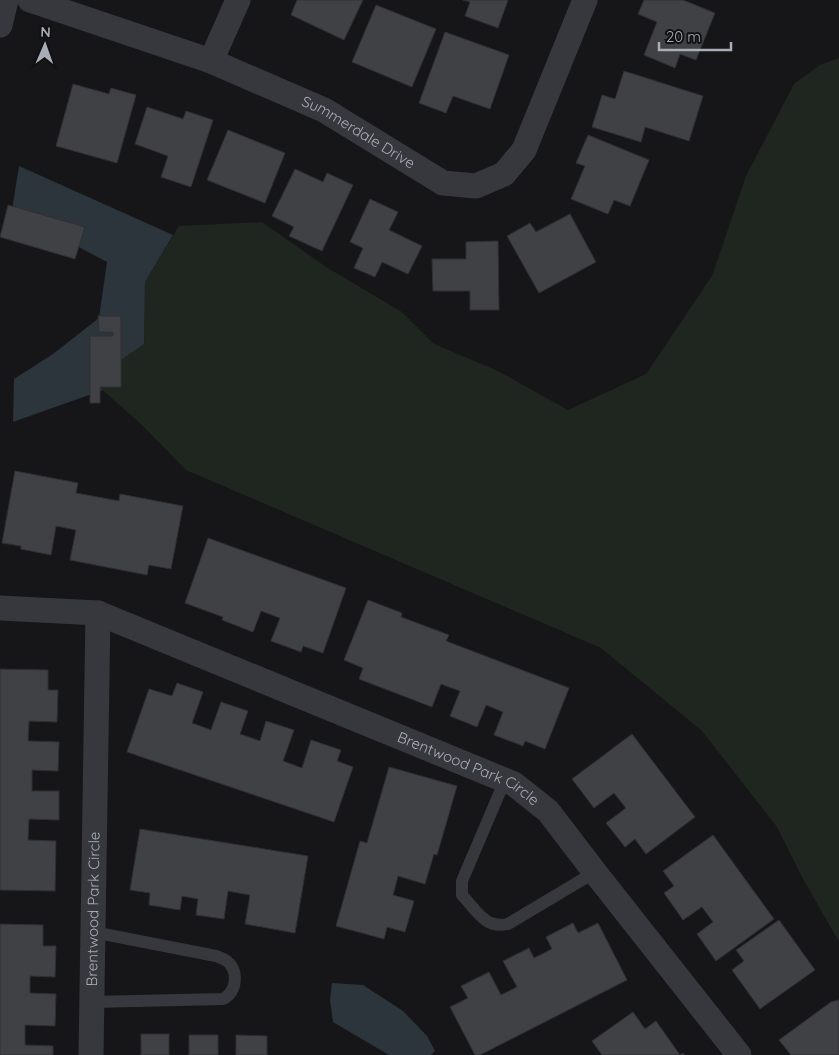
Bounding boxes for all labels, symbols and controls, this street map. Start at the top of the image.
north arrow [20,20,70,70]
scale bar [659,20,732,52]
text: N [40,23,51,41]
text: 20 m [666,27,701,46]
street label: Summerdale Drive [299,91,419,173]
street label: Brentwood Park Circle [395,727,543,809]
street label: Brentwood Park Circle [82,832,104,986]

